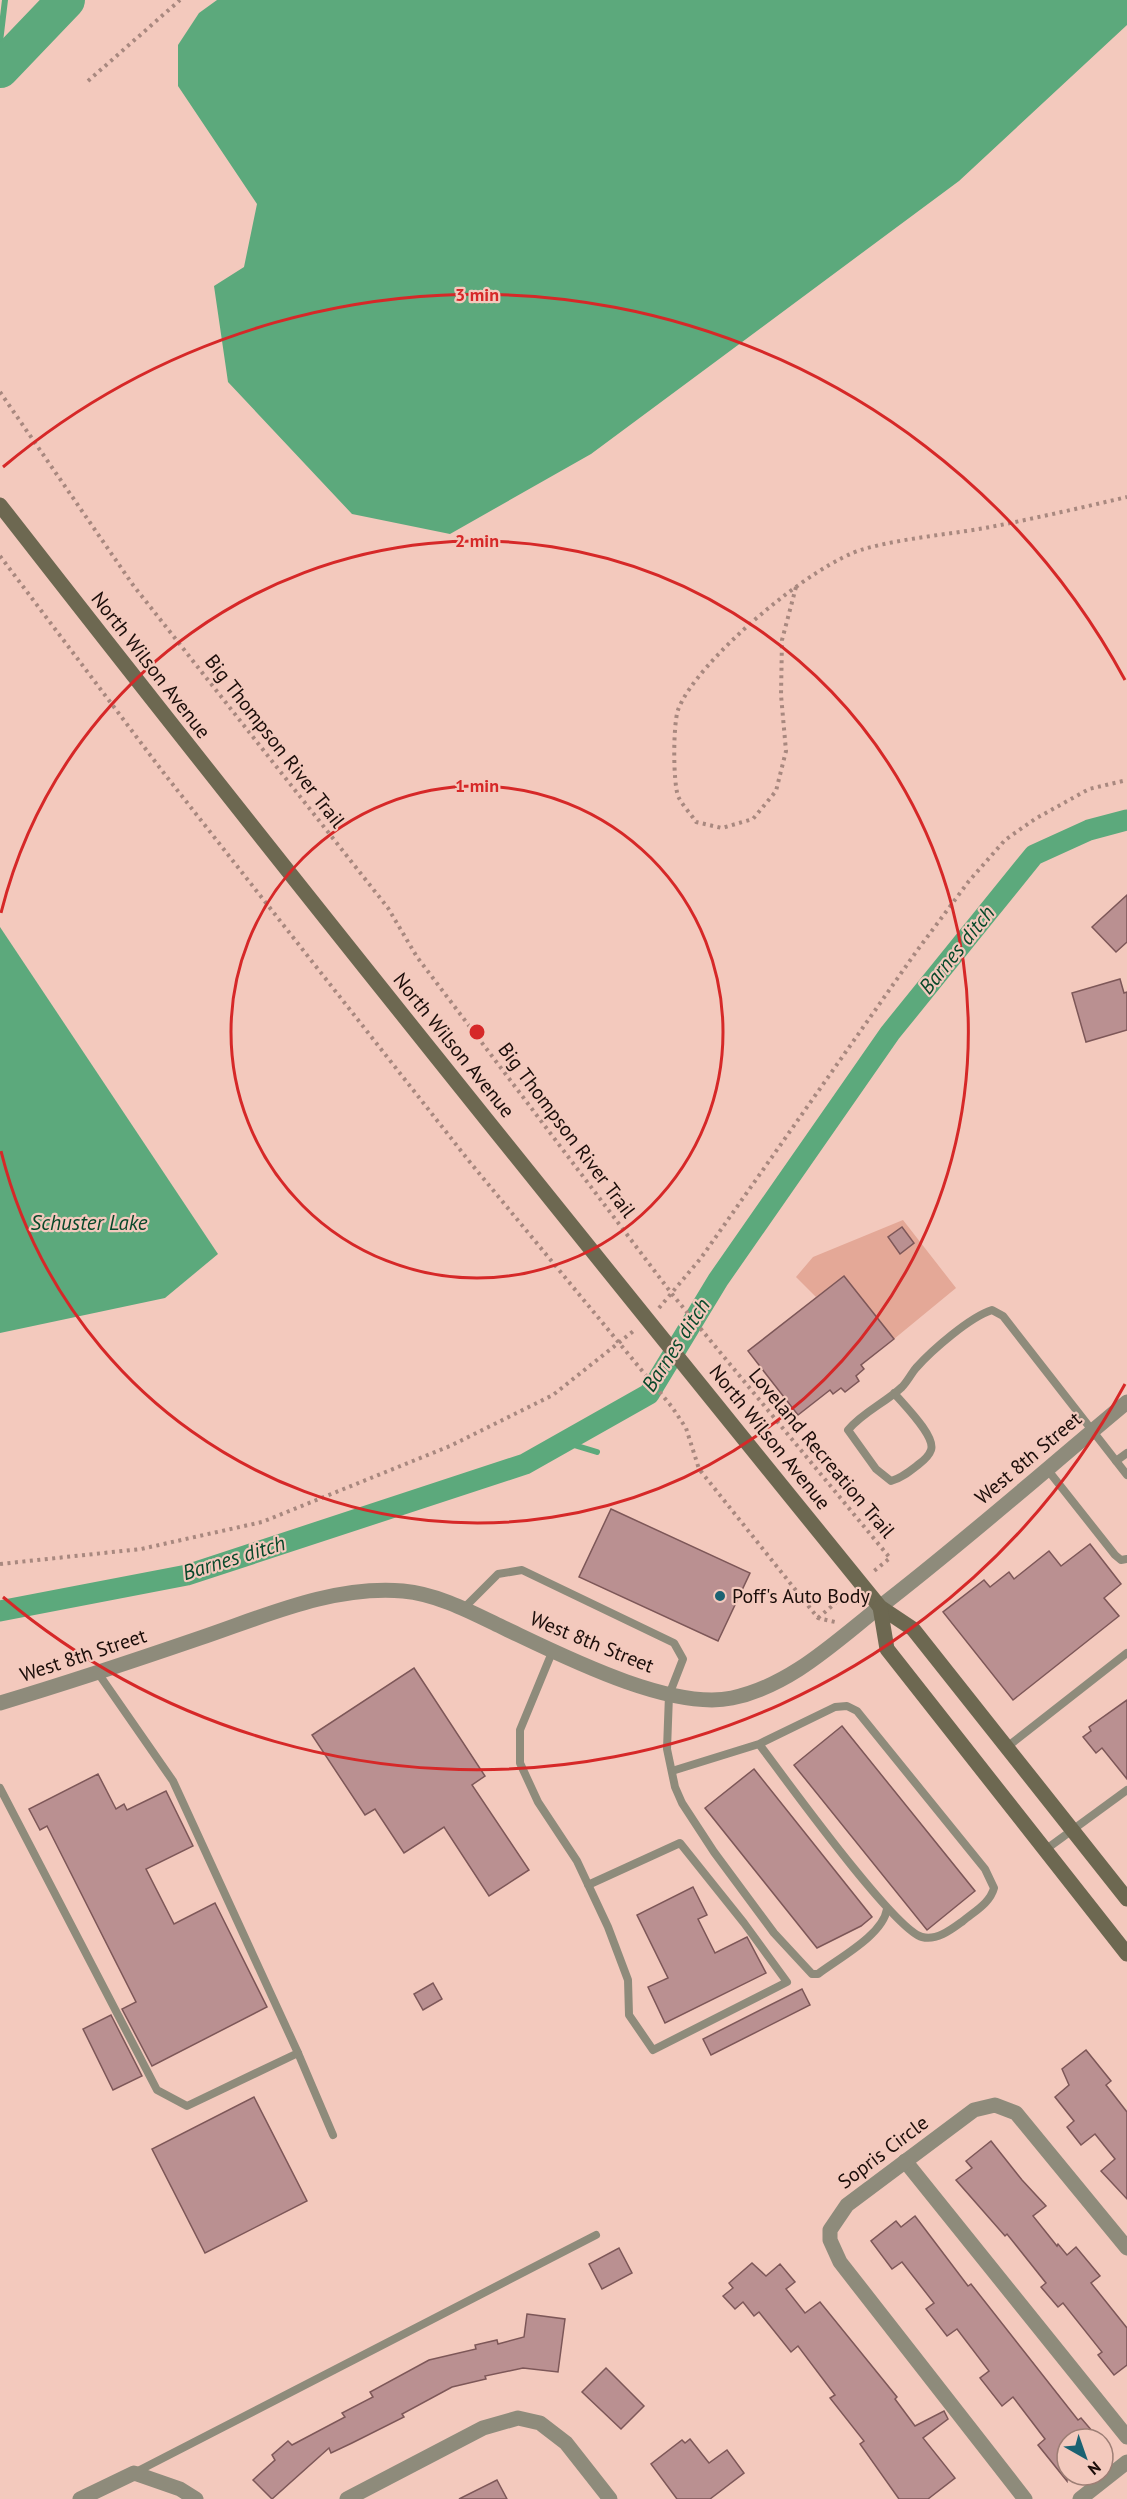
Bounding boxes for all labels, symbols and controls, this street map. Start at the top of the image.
text: 3 min [455,283,499,306]
text: 2 min [455,529,499,552]
street label: North Wilson Avenue [86,586,216,744]
street label: Big Thompson River Trail [199,649,351,833]
text: 1 min [455,774,499,797]
water label: Barnes ditch [913,900,1000,999]
street label: North Wilson Avenue [387,967,521,1123]
centre of rings [467,1022,487,1042]
street label: Big Thompson River Trail [493,1037,642,1223]
water label: Schuster Lake [31,1209,148,1236]
water label: Barnes ditch [635,1293,716,1397]
street label: North Wilson Avenue [703,1359,837,1515]
street label: Loveland Recreation Trail [743,1363,901,1544]
street label: West 8th Street [969,1406,1087,1510]
water label: Barnes ditch [179,1529,289,1586]
place label: Poff's Auto Body [732,1583,871,1609]
marker: Poff's Auto Body [713,1589,727,1603]
street label: West 8th Street [526,1605,658,1679]
street label: West 8th Street [16,1622,150,1688]
street label: Sopris Circle [833,2110,933,2194]
north arrow [1055,2427,1115,2487]
text: N [1084,2457,1105,2480]

